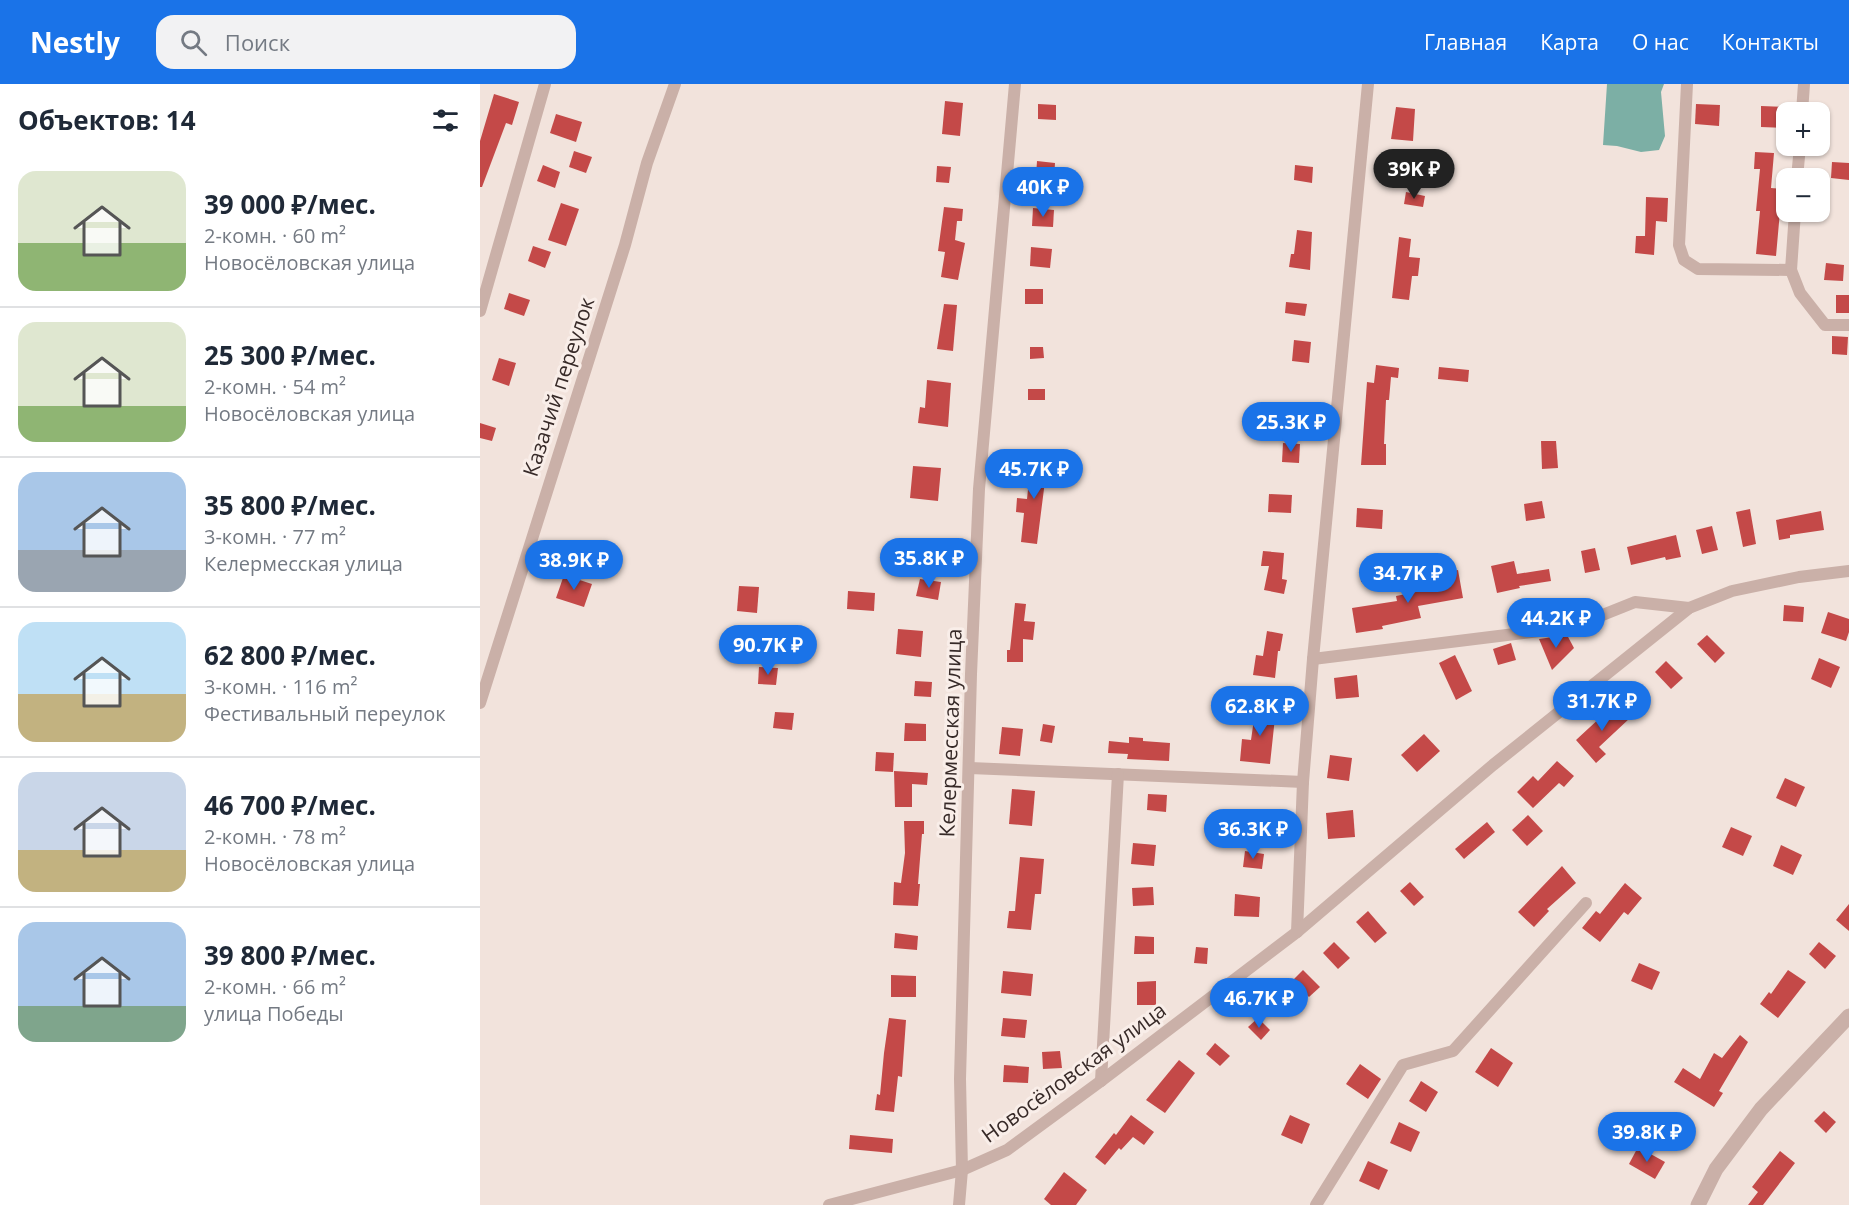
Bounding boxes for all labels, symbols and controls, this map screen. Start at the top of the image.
search box [156,15,576,69]
text: Nestly [30,23,120,61]
icon: search [177,26,210,59]
text: Поиск [225,27,290,57]
text: Главная [1424,28,1507,56]
text: Карта [1540,28,1599,56]
text: О нас [1632,28,1689,56]
text: Контакты [1722,28,1819,56]
text: Объектов: 14 [18,102,196,138]
map controls [1776,102,1830,222]
button: + [1776,102,1830,156]
icon: filters [429,104,462,137]
pin: 39K ₽ [1372,149,1456,200]
text: 39K ₽ [1388,155,1441,182]
pin: 40K ₽ [1001,167,1085,218]
button: − [1776,168,1830,222]
text: 40K ₽ [1017,173,1070,200]
text: 39 000 ₽/мес. [204,186,376,222]
icon: home [66,195,138,267]
text: 2-комн. · 60 m² [204,222,346,249]
text: Новосёловская улица [204,249,415,276]
street label: Казачий переулок [516,293,600,480]
text: 25 300 ₽/мес. [204,337,376,373]
icon: home [66,346,138,418]
text: 2-комн. · 54 m² [204,373,346,400]
text: Новосёловская улица [204,400,415,427]
pin: 25.3K ₽ [1236,402,1346,453]
text: 25.3K ₽ [1256,408,1326,435]
pin: 45.7K ₽ [979,449,1089,500]
text: 45.7K ₽ [999,455,1069,482]
text: 35 800 ₽/мес. [204,487,376,523]
icon: home [66,496,138,568]
text: 3-комн. · 77 m² [204,523,346,550]
pin: 35.8K ₽ [874,538,984,589]
pin: 38.9K ₽ [519,540,629,591]
text: 35.8K ₽ [894,544,964,571]
text: 38.9K ₽ [539,546,609,573]
text: Келермесская улица [204,550,403,577]
pin: 34.7K ₽ [1353,553,1463,604]
text: 34.7K ₽ [1373,559,1443,586]
pin: 44.2K ₽ [1501,598,1611,649]
text: 44.2K ₽ [1521,604,1591,631]
pin: 90.7K ₽ [713,625,823,676]
street label: Келермесская улица [932,628,968,838]
text: 90.7K ₽ [733,631,803,658]
text: 62 800 ₽/мес. [204,637,376,673]
icon: home [66,646,138,718]
text: 3-комн. · 116 m² [204,673,357,700]
pin: 31.7K ₽ [1547,681,1657,732]
pin: 62.8K ₽ [1205,686,1315,737]
text: 31.7K ₽ [1567,687,1637,714]
text: 62.8K ₽ [1225,692,1295,719]
text: Фестивальный переулок [204,700,446,727]
text: 46 700 ₽/мес. [204,787,376,823]
icon: home [66,796,138,868]
pin: 36.3K ₽ [1198,809,1308,860]
text: 36.3K ₽ [1218,815,1288,842]
text: 2-комн. · 78 m² [204,823,346,850]
text: Новосёловская улица [204,850,415,877]
text: 39 800 ₽/мес. [204,937,376,973]
icon: home [66,946,138,1018]
text: 2-комн. · 66 m² [204,973,346,1000]
pin: 46.7K ₽ [1204,978,1314,1029]
text: 46.7K ₽ [1224,984,1294,1011]
street label: Новосёловская улица [975,996,1171,1149]
text: улица Победы [204,1000,344,1027]
pin: 39.8K ₽ [1592,1112,1702,1163]
text: 39.8K ₽ [1612,1118,1682,1145]

